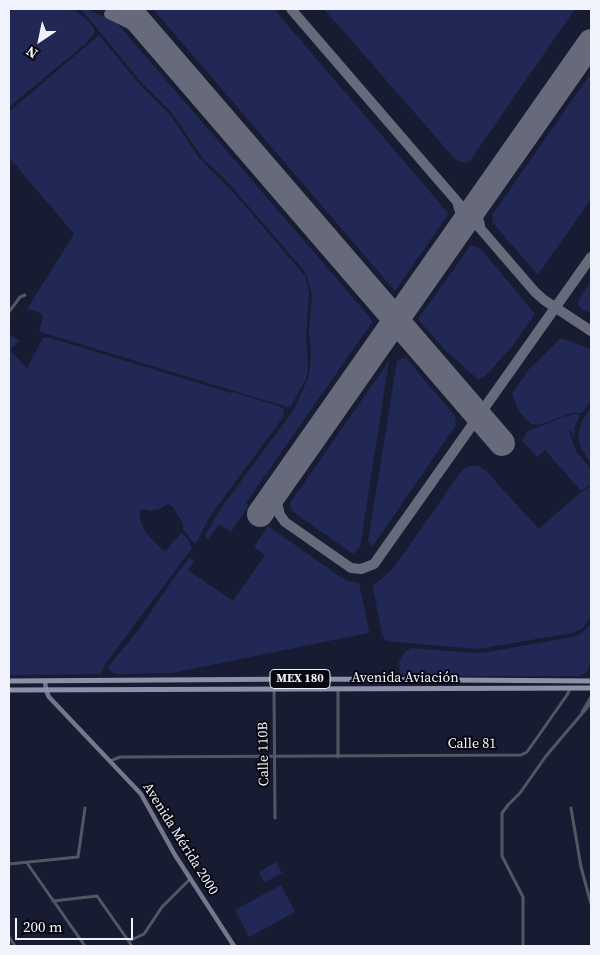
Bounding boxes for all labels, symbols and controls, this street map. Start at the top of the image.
north arrow [15,15,65,65]
text: N [22,41,41,64]
road number: MEX 180 [270,670,330,689]
street label: Avenida Aviación [351,670,459,686]
street label: Calle 110B [255,722,273,786]
street label: Calle 81 [448,736,496,752]
street label: Avenida Mérida 2000 [139,780,221,898]
scale bar [18,908,135,940]
text: 200 m [23,916,63,937]

